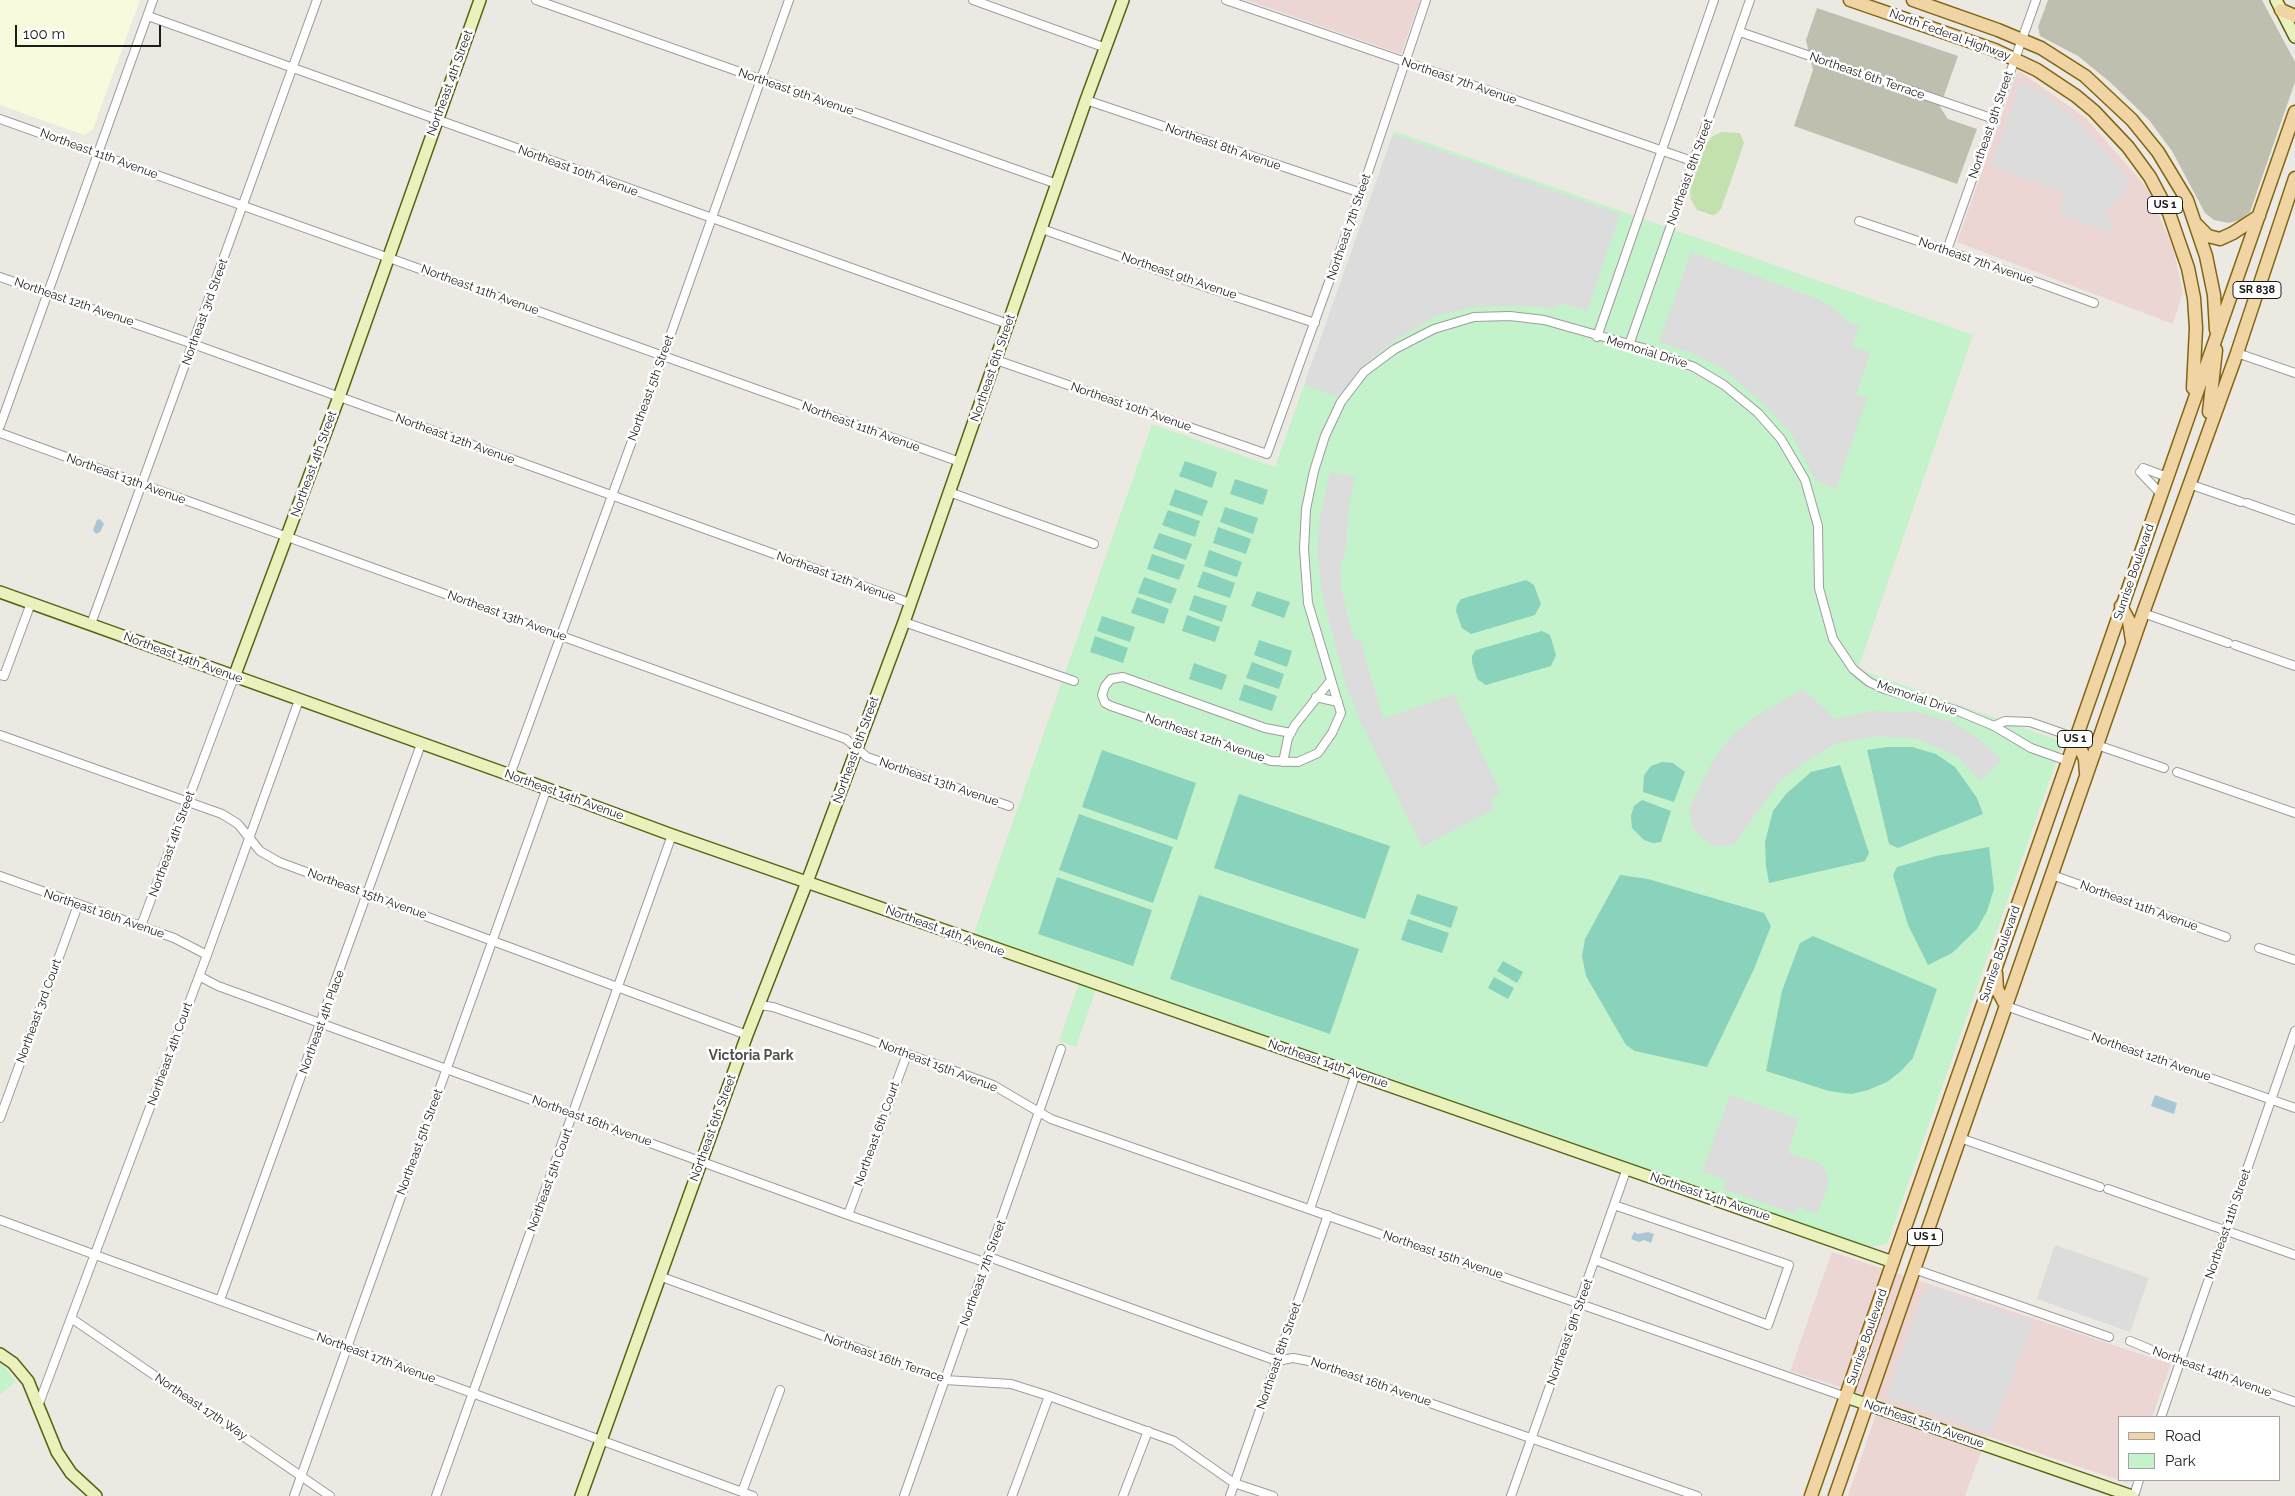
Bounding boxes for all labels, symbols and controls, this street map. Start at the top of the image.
street label: North Federal Highway [1887,6,2013,64]
scale bar [18,15,164,47]
text: 100 m [23,25,65,43]
street label: Northeast 4th Street [424,28,476,138]
street label: Northeast 6th Terrace [1808,50,1926,102]
street label: Northeast 7th Avenue [1400,55,1518,107]
street label: Northeast 9th Avenue [736,65,856,119]
street label: Northeast 9th Street [1966,70,2016,180]
street label: Northeast 8th Street [1664,117,1716,227]
street label: Northeast 8th Avenue [1163,120,1283,174]
street label: Northeast 11th Avenue [38,126,160,182]
street label: Northeast 10th Avenue [516,143,640,199]
street label: Northeast 7th Street [1324,172,1374,282]
road number: US 1 [2148,196,2182,214]
street label: Northeast 7th Avenue [1917,235,2035,287]
street label: Northeast 9th Avenue [1119,249,1239,303]
street label: Northeast 3rd Street [179,257,231,367]
street label: Northeast 11th Avenue [419,262,541,318]
street label: Northeast 12th Avenue [12,275,136,329]
road number: SR 838 [2233,282,2281,298]
street label: Northeast 6th Street [968,312,1018,424]
street label: Northeast 5th Street [625,333,677,443]
street label: Memorial Drive [1605,333,1689,371]
street label: Northeast 10th Avenue [1069,380,1193,434]
street label: Northeast 11th Avenue [800,399,922,455]
street label: Northeast 4th Street [288,409,340,519]
street label: Northeast 12th Avenue [394,411,516,467]
street label: Northeast 13th Avenue [64,451,188,507]
street label: Sunrise Boulevard [2111,522,2157,622]
street label: Northeast 12th Avenue [775,549,897,605]
street label: Northeast 13th Avenue [445,588,569,644]
street label: Northeast 14th Avenue [121,630,245,686]
street label: Memorial Drive [1875,678,1959,718]
street label: Northeast 6th Street [830,695,882,805]
street label: Northeast 12th Avenue [1143,711,1267,765]
road number: US 1 [2058,731,2092,748]
street label: Northeast 13th Avenue [877,755,1001,809]
street label: Northeast 14th Avenue [502,767,626,823]
street label: Northeast 4th Street [146,789,198,899]
street label: Northeast 15th Avenue [305,866,429,922]
street label: Northeast 11th Avenue [2078,878,2200,934]
street label: Northeast 16th Avenue [42,887,166,941]
street label: Northeast 14th Avenue [883,903,1007,959]
street label: Sunrise Boulevard [1977,904,2023,1004]
street label: Northeast 3rd Court [13,957,65,1065]
street label: Northeast 4th Place [297,968,347,1076]
street label: Northeast 4th Court [145,1000,195,1108]
street label: Northeast 12th Avenue [2089,1030,2213,1084]
street label: Northeast 15th Avenue [877,1037,999,1095]
street label: Northeast 14th Avenue [1266,1037,1390,1091]
district label: Victoria Park [709,1048,793,1064]
street label: Northeast 6th Street [687,1073,739,1183]
street label: Northeast 6th Court [851,1080,903,1188]
street label: Northeast 5th Street [394,1087,446,1197]
street label: Northeast 16th Avenue [530,1093,654,1149]
street label: Northeast 5th Court [525,1126,575,1234]
street label: Northeast 11th Street [2202,1167,2254,1281]
street label: Northeast 14th Avenue [1648,1170,1772,1224]
street label: Northeast 7th Street [957,1218,1009,1328]
street label: Northeast 15th Avenue [1381,1228,1505,1282]
road number: US 1 [1908,1228,1942,1246]
street label: Northeast 9th Street [1544,1277,1596,1387]
street label: Sunrise Boulevard [1844,1287,1890,1387]
street label: Northeast 8th Street [1254,1300,1304,1412]
street label: Northeast 17th Avenue [314,1330,438,1386]
street label: Northeast 16th Terrace [822,1331,946,1385]
street label: Northeast 14th Avenue [2150,1344,2274,1400]
street label: Northeast 16th Avenue [1309,1355,1433,1409]
street label: Northeast 17th Way [152,1371,250,1443]
street label: Northeast 15th Avenue [1862,1397,1986,1451]
legend [2118,1416,2280,1481]
text: Road [2165,1427,2201,1445]
text: Park [2165,1452,2196,1470]

